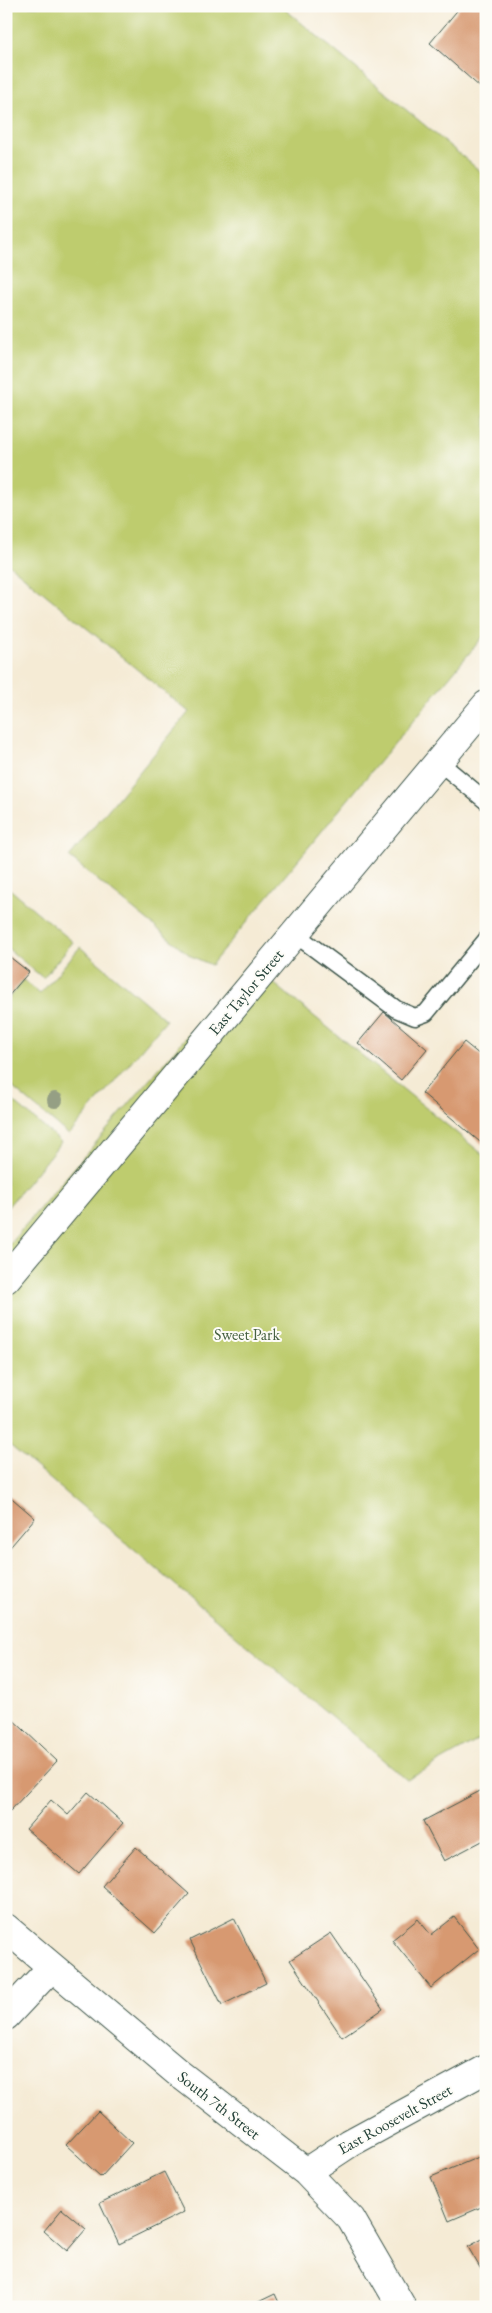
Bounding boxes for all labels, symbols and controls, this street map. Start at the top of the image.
street label: East Taylor Street [204,945,288,1039]
park label: Sweet Park [214,1324,280,1345]
street label: South 7th Street [173,2066,265,2144]
street label: East Roosevelt Street [334,2079,456,2159]

